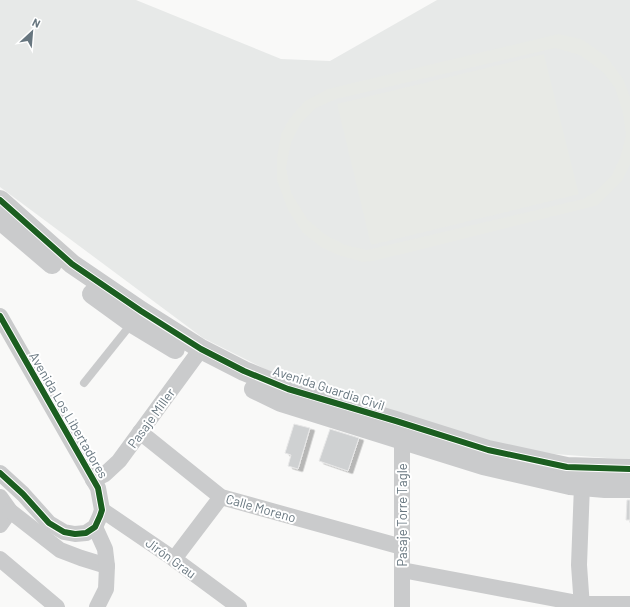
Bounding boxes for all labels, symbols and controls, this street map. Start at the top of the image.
north arrow [12,12,52,52]
text: N [30,15,43,30]
street label: Avenida Los Libertadores [26,349,112,481]
street label: Avenida Guardia Civil [271,362,387,414]
street label: Pasaje Miller [124,385,178,451]
street label: Pasaje Torre Tagle [394,463,410,567]
street label: Calle Moreno [224,490,298,526]
street label: Jirón Grau [143,534,199,582]

